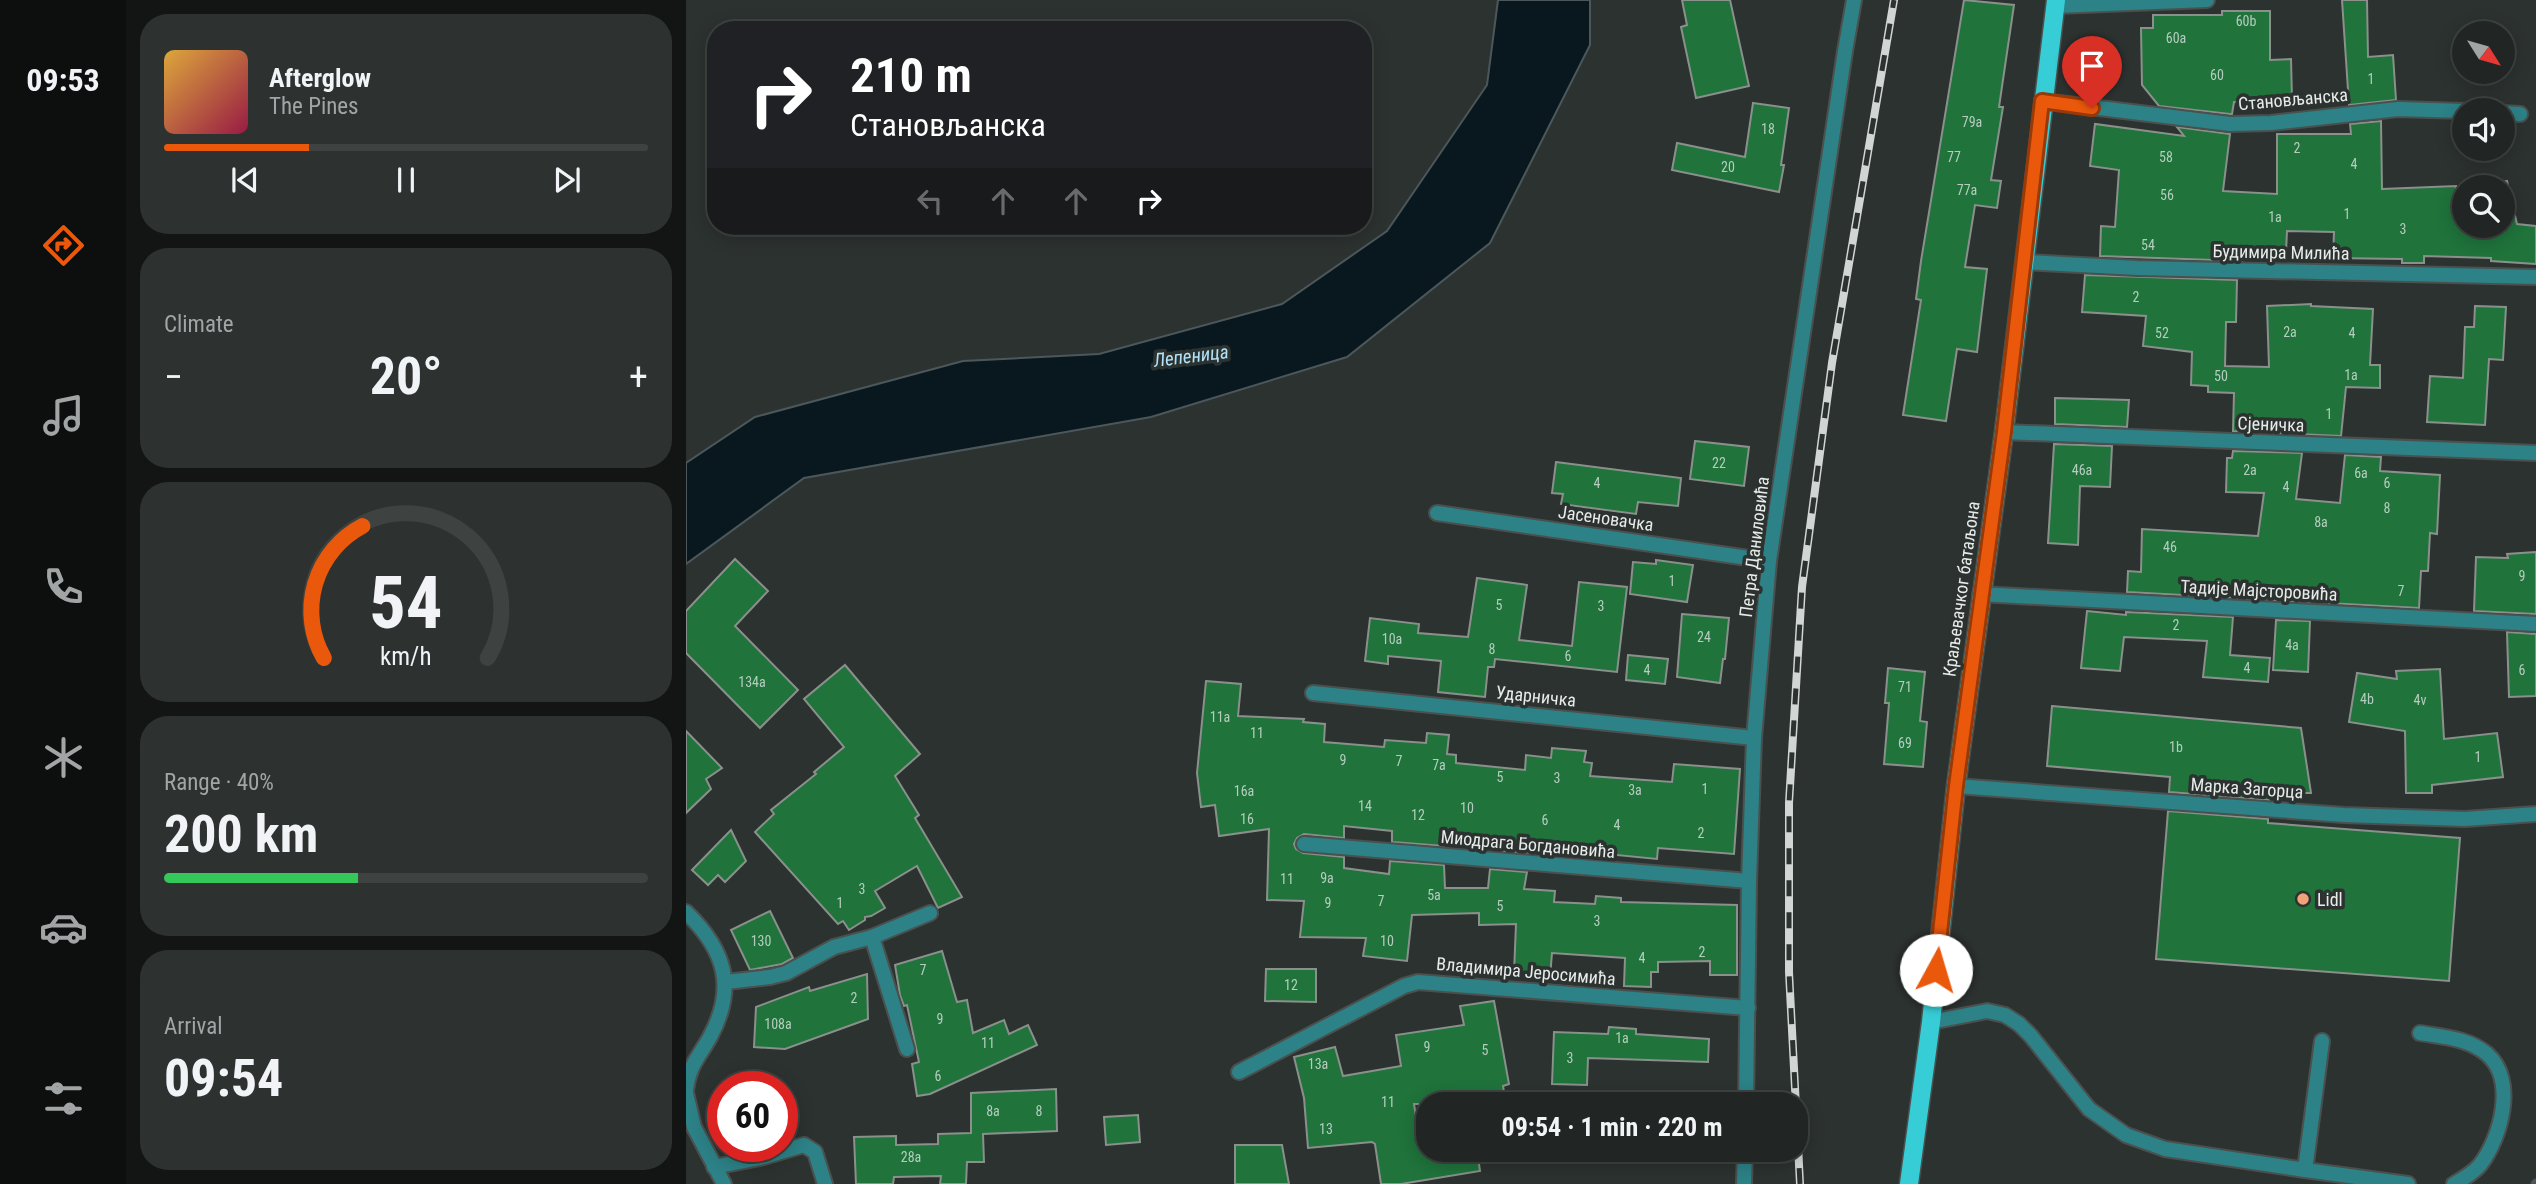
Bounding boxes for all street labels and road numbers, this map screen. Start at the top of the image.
street label: Становљанска [2237,84,2349,114]
street label: Будимира Милића [2212,240,2350,264]
street label: Сјеничка [2237,412,2305,436]
street label: Петра Даниловића [1735,475,1773,619]
street label: Краљевачког батаљона [1938,500,1984,678]
street label: Јасеновачка [1557,501,1655,535]
street label: Тадије Мајсторовића [2180,575,2338,605]
street label: Ударничка [1495,681,1577,711]
street label: Марка Загорца [2190,774,2304,802]
street label: Миодрага Богдановића [1440,826,1616,862]
street label: Владимира Јеросимића [1436,953,1616,989]

